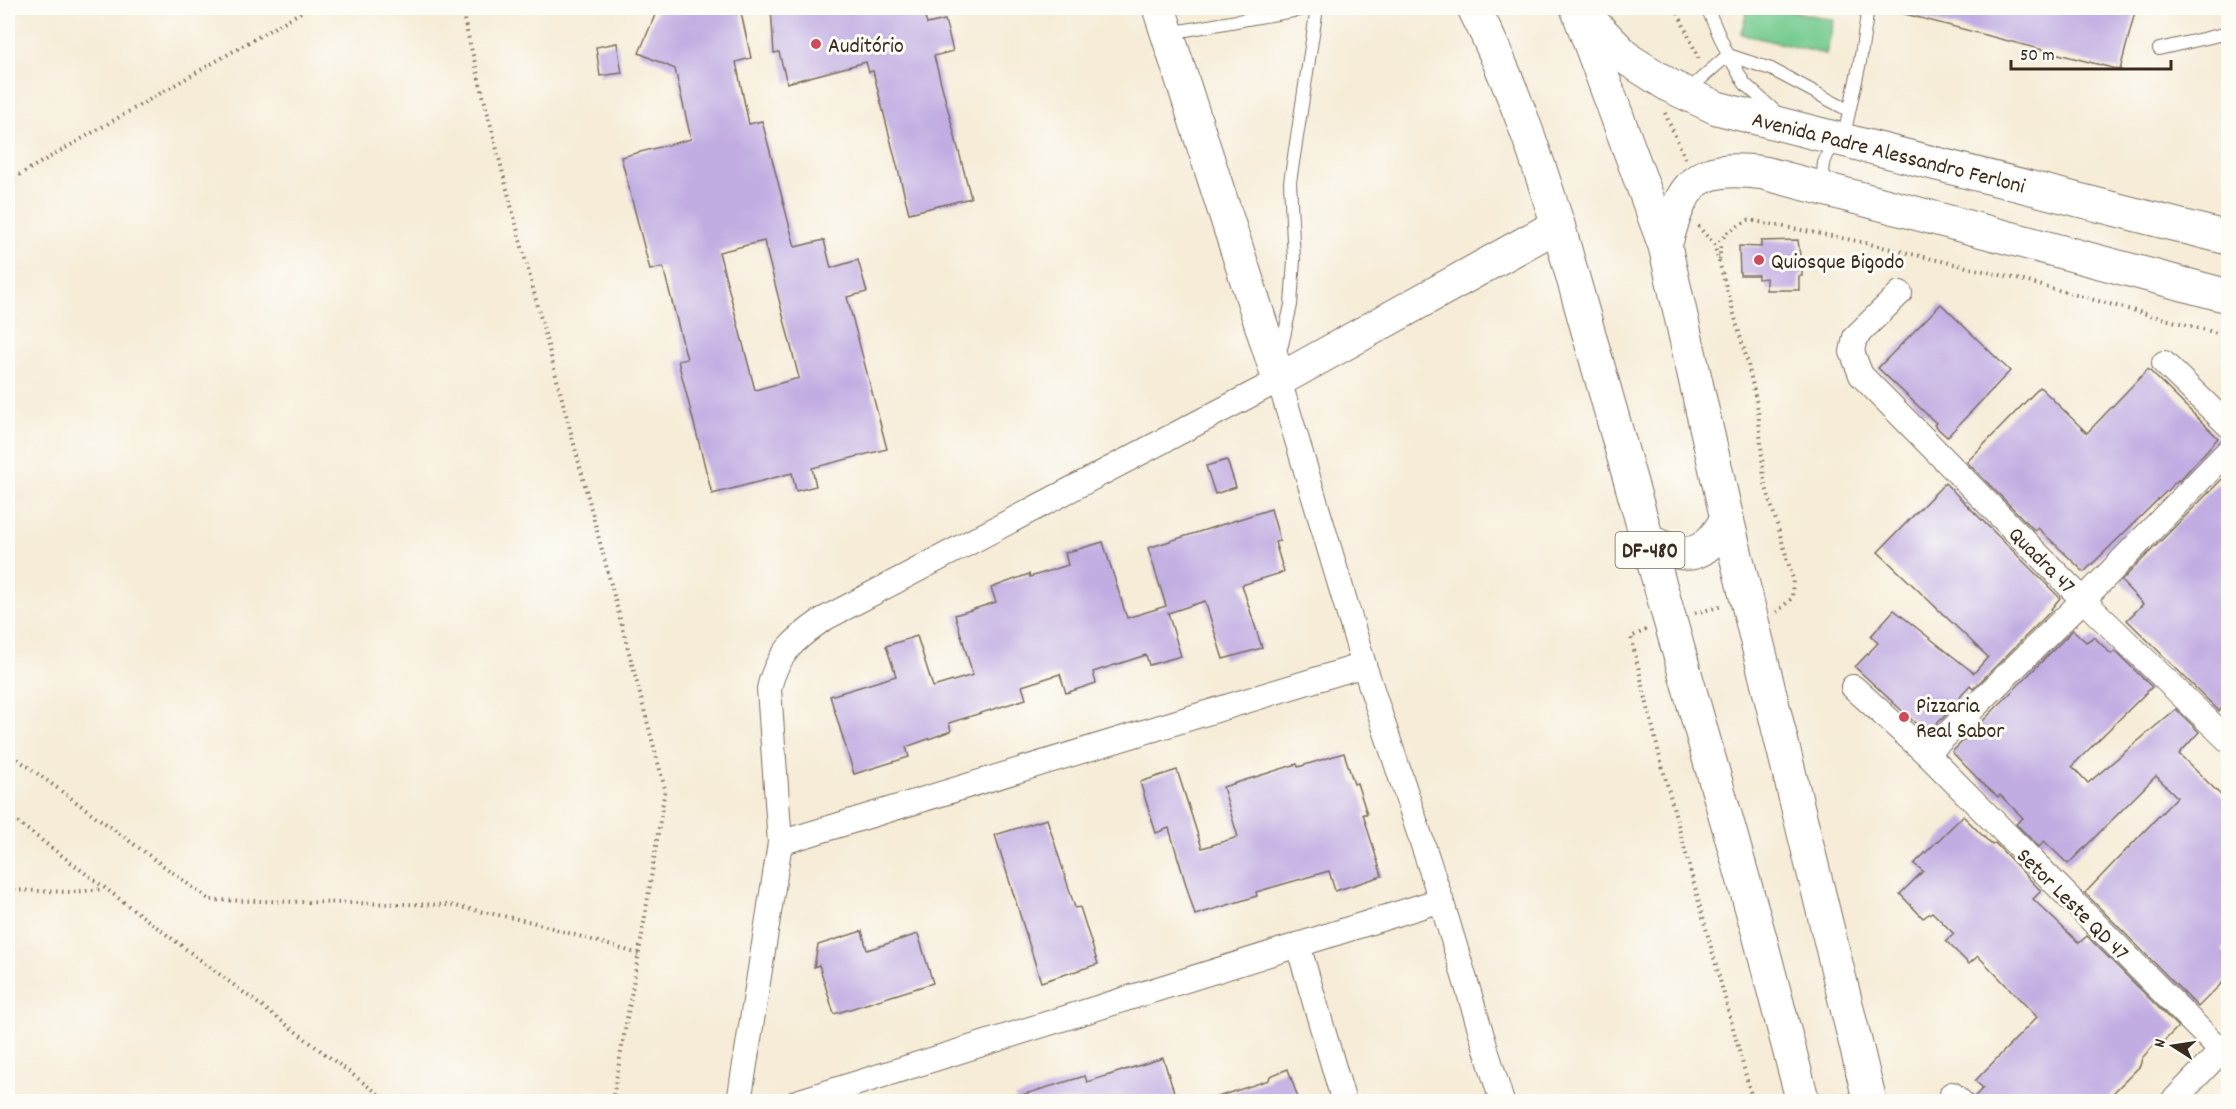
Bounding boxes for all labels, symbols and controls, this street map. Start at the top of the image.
place label: Auditório [828,32,904,63]
scale bar [2011,33,2172,71]
marker: Auditório [809,37,823,51]
text: 50 m [2020,44,2055,69]
street label: Avenida Padre Alessandro Ferloni [1748,105,2028,203]
place label: Quiosque Bigodo [1771,248,1904,279]
marker: Quiosque Bigodo [1752,253,1766,267]
street label: Quadra 47 [2000,521,2081,602]
road number: DF-480 [1616,532,1684,568]
place label: Pizzaria Real Sabor [1916,692,2005,748]
marker: Pizzaria Real Sabor [1897,710,1911,724]
street label: Setor Leste QD 47 [2008,842,2135,969]
north arrow [2143,1016,2203,1076]
text: N [2149,1037,2173,1050]

